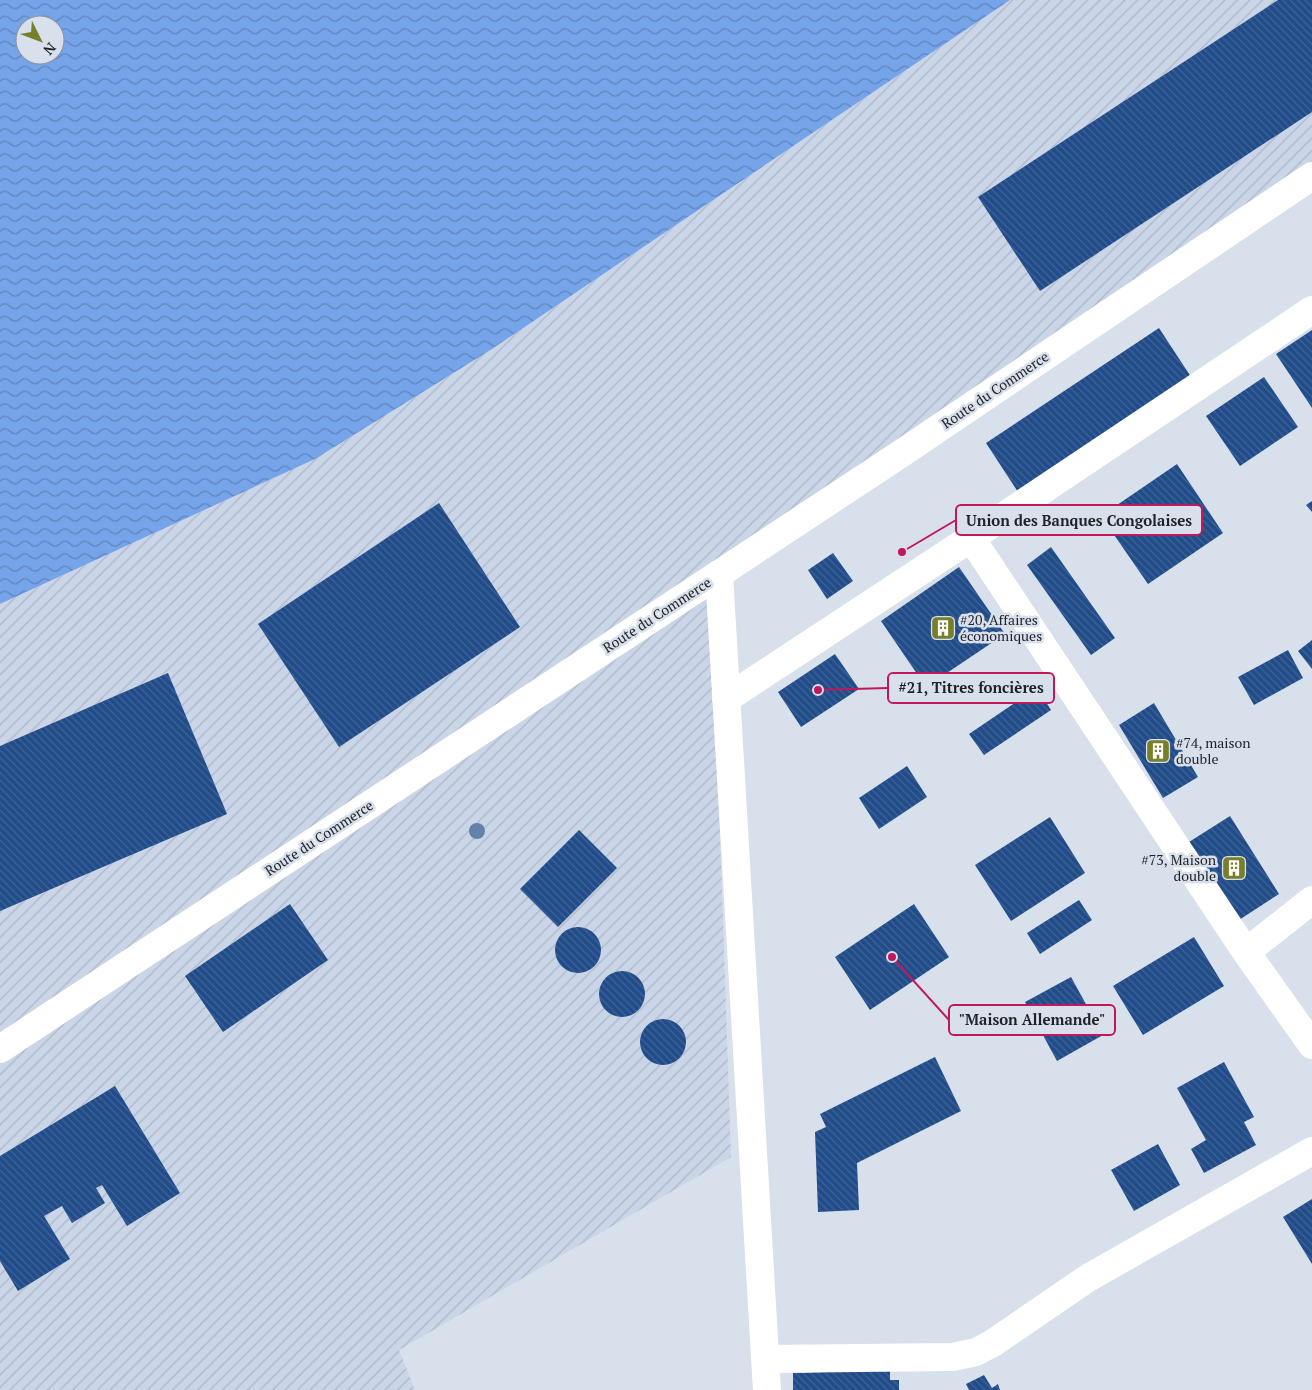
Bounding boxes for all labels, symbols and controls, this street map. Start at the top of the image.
north arrow [15,15,65,65]
text: N [39,39,61,60]
street label: Route du Commerce [937,347,1052,433]
callout: Union des Banques Congolaises [956,505,1202,535]
text: Union des Banques Congolaises [966,510,1192,530]
street label: Route du Commerce [599,572,715,657]
place label: #20, Affaires économiques [960,610,1042,645]
building icon: #20, Affaires économiques [930,615,956,641]
callout: #21, Titres foncières [888,673,1054,703]
text: #21, Titres foncières [898,677,1044,697]
place label: #74, maison double [1176,733,1251,768]
building icon: #74, maison double [1145,738,1171,764]
street label: Route du Commerce [261,795,377,880]
place label: #73, Maison double [1141,850,1217,885]
building icon: #73, Maison double [1221,855,1247,881]
callout: "Maison Allemande" [949,1005,1115,1035]
text: "Maison Allemande" [959,1009,1105,1029]

